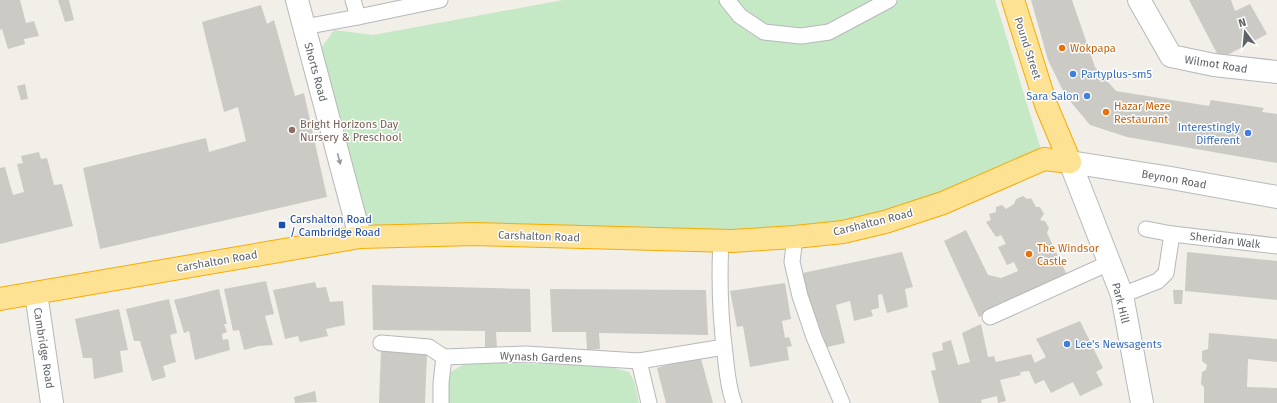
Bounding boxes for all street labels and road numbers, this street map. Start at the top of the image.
street label: Pound Street [1011,15,1044,81]
street label: Shorts Road [301,41,330,103]
street label: Wilmot Road [1184,53,1248,76]
street label: Beynon Road [1140,167,1207,192]
street label: Carshalton Road [832,206,914,239]
street label: Carshalton Road [498,229,580,244]
street label: Sheridan Walk [1189,230,1261,251]
street label: Carshalton Road [176,248,258,275]
street label: Park Hill [1109,281,1132,325]
street label: Cambridge Road [31,307,56,389]
street label: Wynash Gardens [500,350,582,365]

